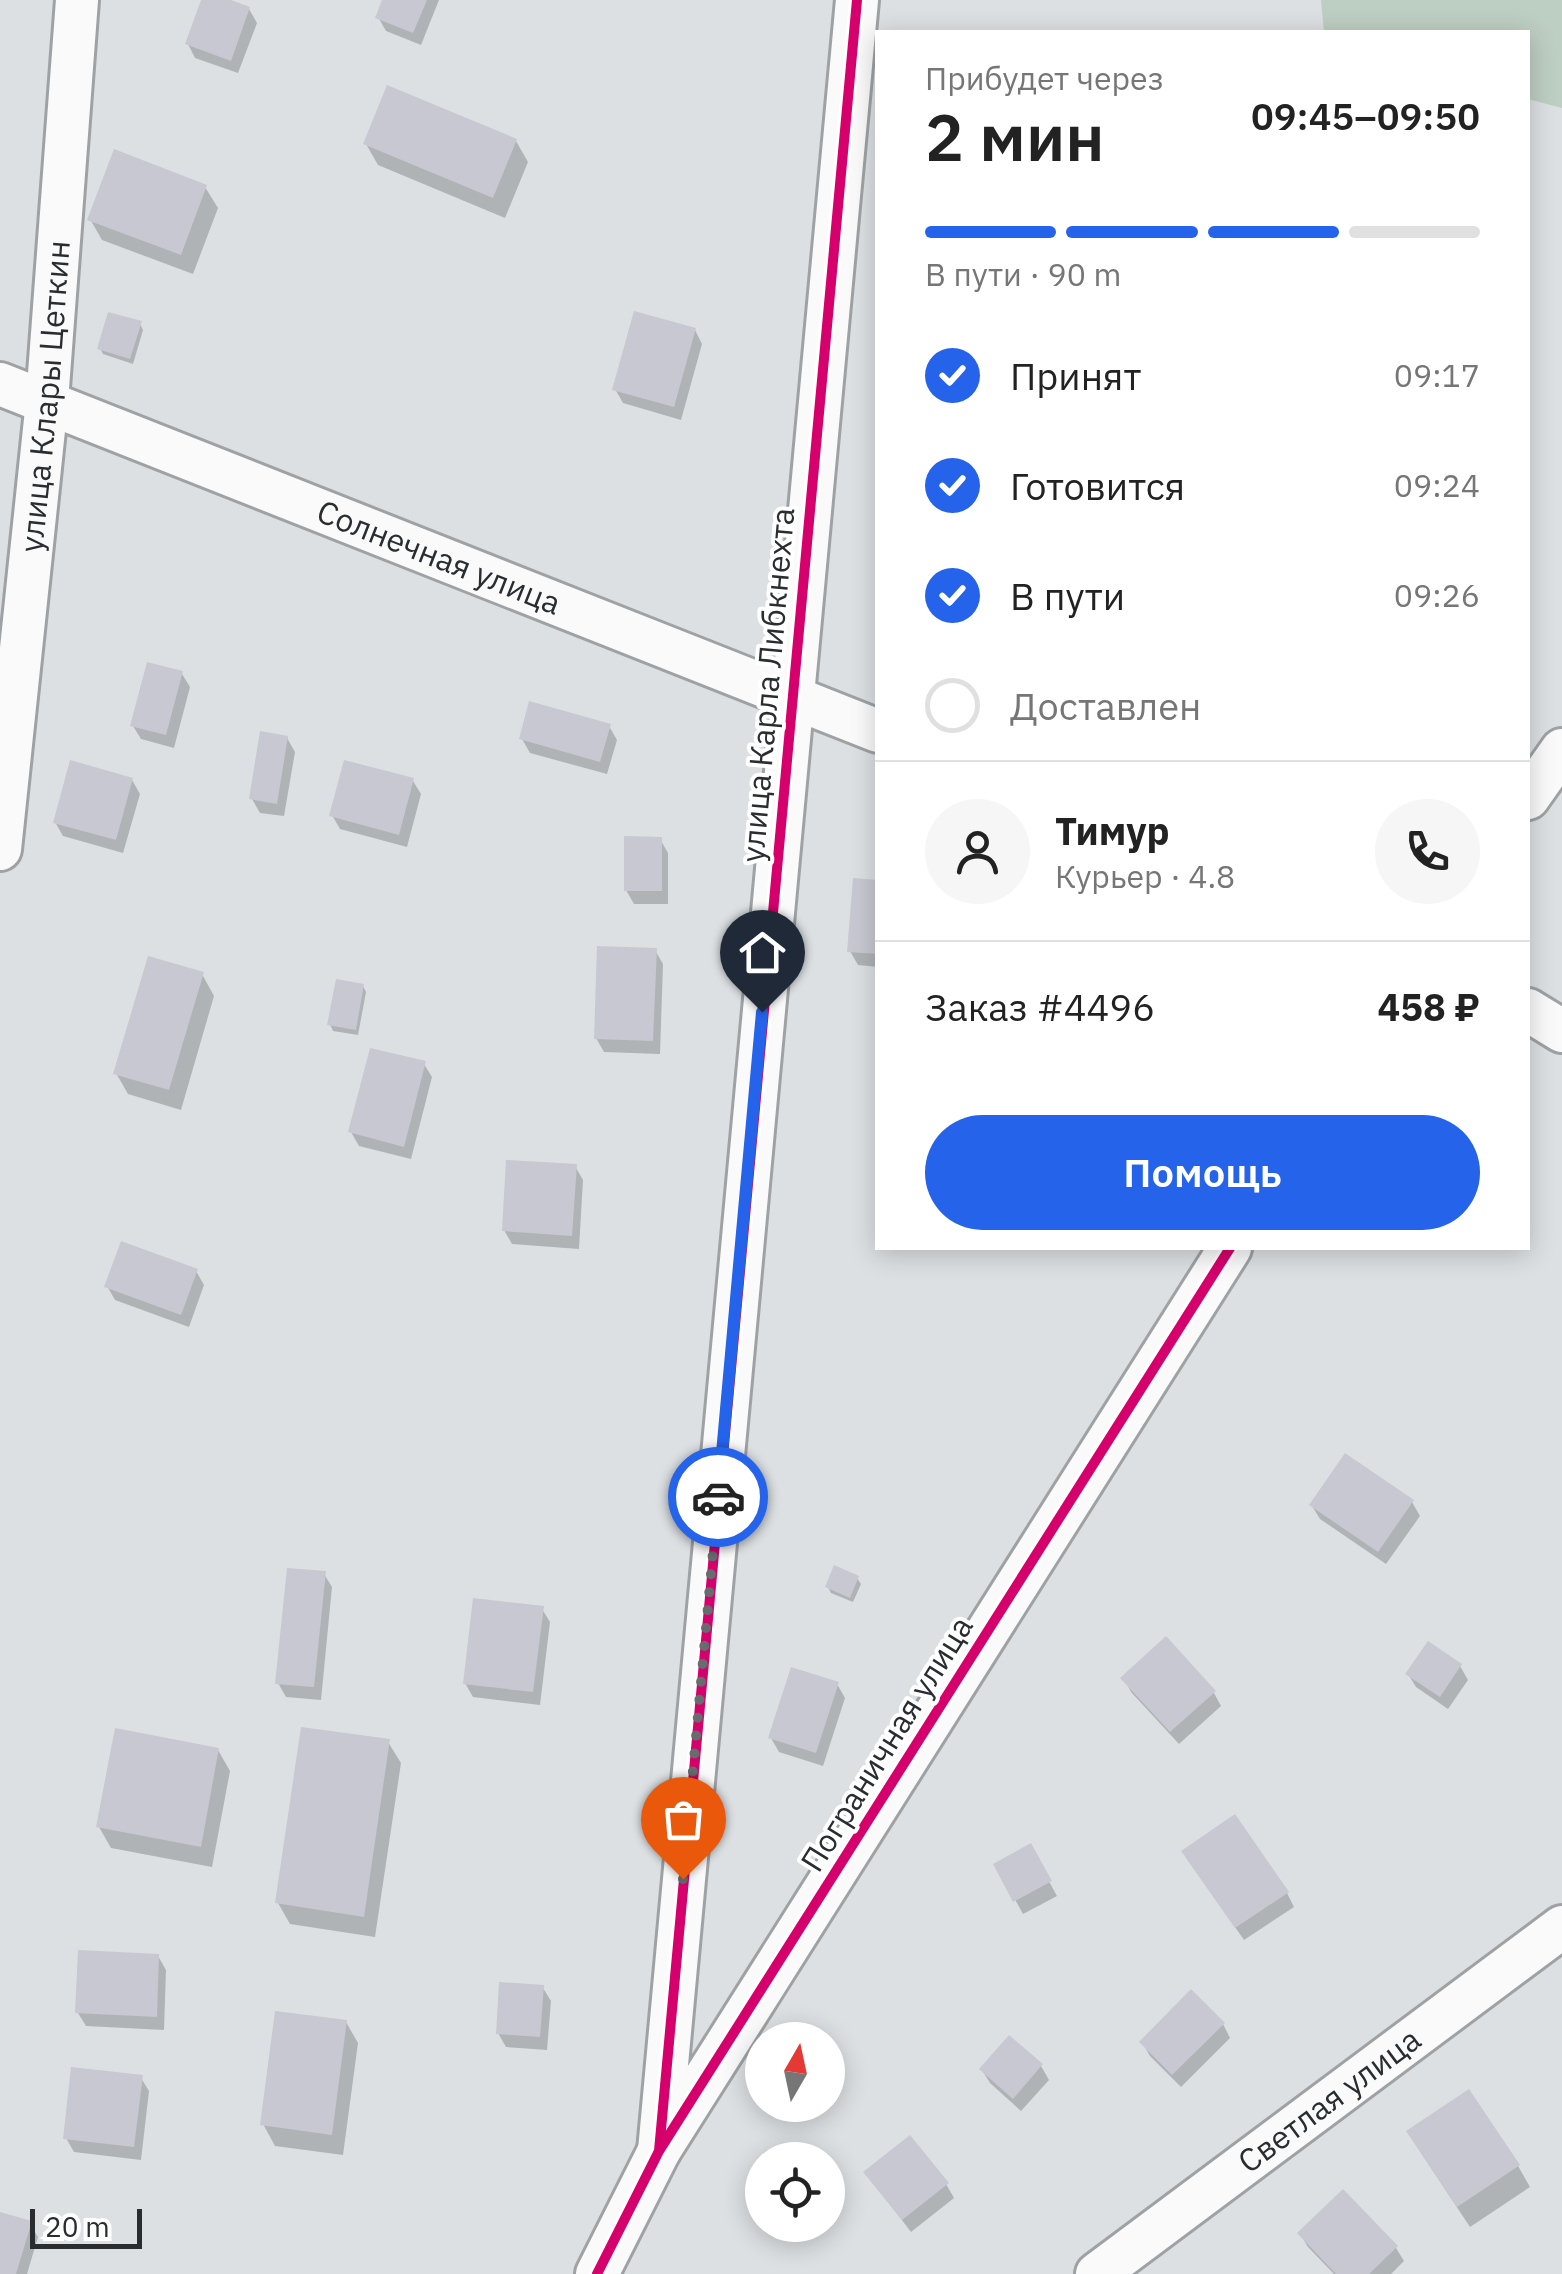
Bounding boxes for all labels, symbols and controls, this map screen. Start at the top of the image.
text: Прибудет через [925,57,1164,99]
text: 09:45–09:50 [1251,91,1480,140]
text: 2 мин [925,94,1105,179]
street label: улица Клары Цеткин [9,239,79,554]
text: В пути · 90 m [925,253,1121,295]
icon: check [925,348,980,403]
text: Принят [1010,351,1141,400]
text: 09:17 [1394,354,1480,396]
icon: check [925,458,980,513]
text: Готовится [1010,461,1185,510]
text: 09:24 [1394,464,1480,506]
street label: Солнечная улица [311,489,567,624]
street label: улица Карла Либкнехта [731,506,803,864]
icon: check [925,568,980,623]
text: В пути [1010,571,1125,620]
text: 09:26 [1394,574,1480,616]
text: Доставлен [1010,681,1201,730]
button: person [925,799,1030,904]
button: phone [1375,799,1480,904]
text: Тимур [1055,806,1170,855]
text: Курьер · 4.8 [1055,855,1235,897]
pin [720,910,805,1013]
icon: home [735,925,790,980]
text: Заказ #4496 [925,982,1155,1031]
text: 458 ₽ [1378,982,1480,1031]
button: Помощь [925,1115,1480,1230]
courier [668,1447,768,1547]
icon: car [691,1470,746,1525]
street label: Пограничная улица [791,1608,982,1879]
pin [641,1777,726,1880]
icon: bag [656,1792,711,1847]
street label: Светлая улица [1229,2018,1429,2182]
north arrow [745,2022,845,2122]
map controls [745,2022,845,2242]
button: locate [745,2142,845,2242]
scale bar [30,2204,142,2248]
text: 20 m [45,2208,110,2245]

